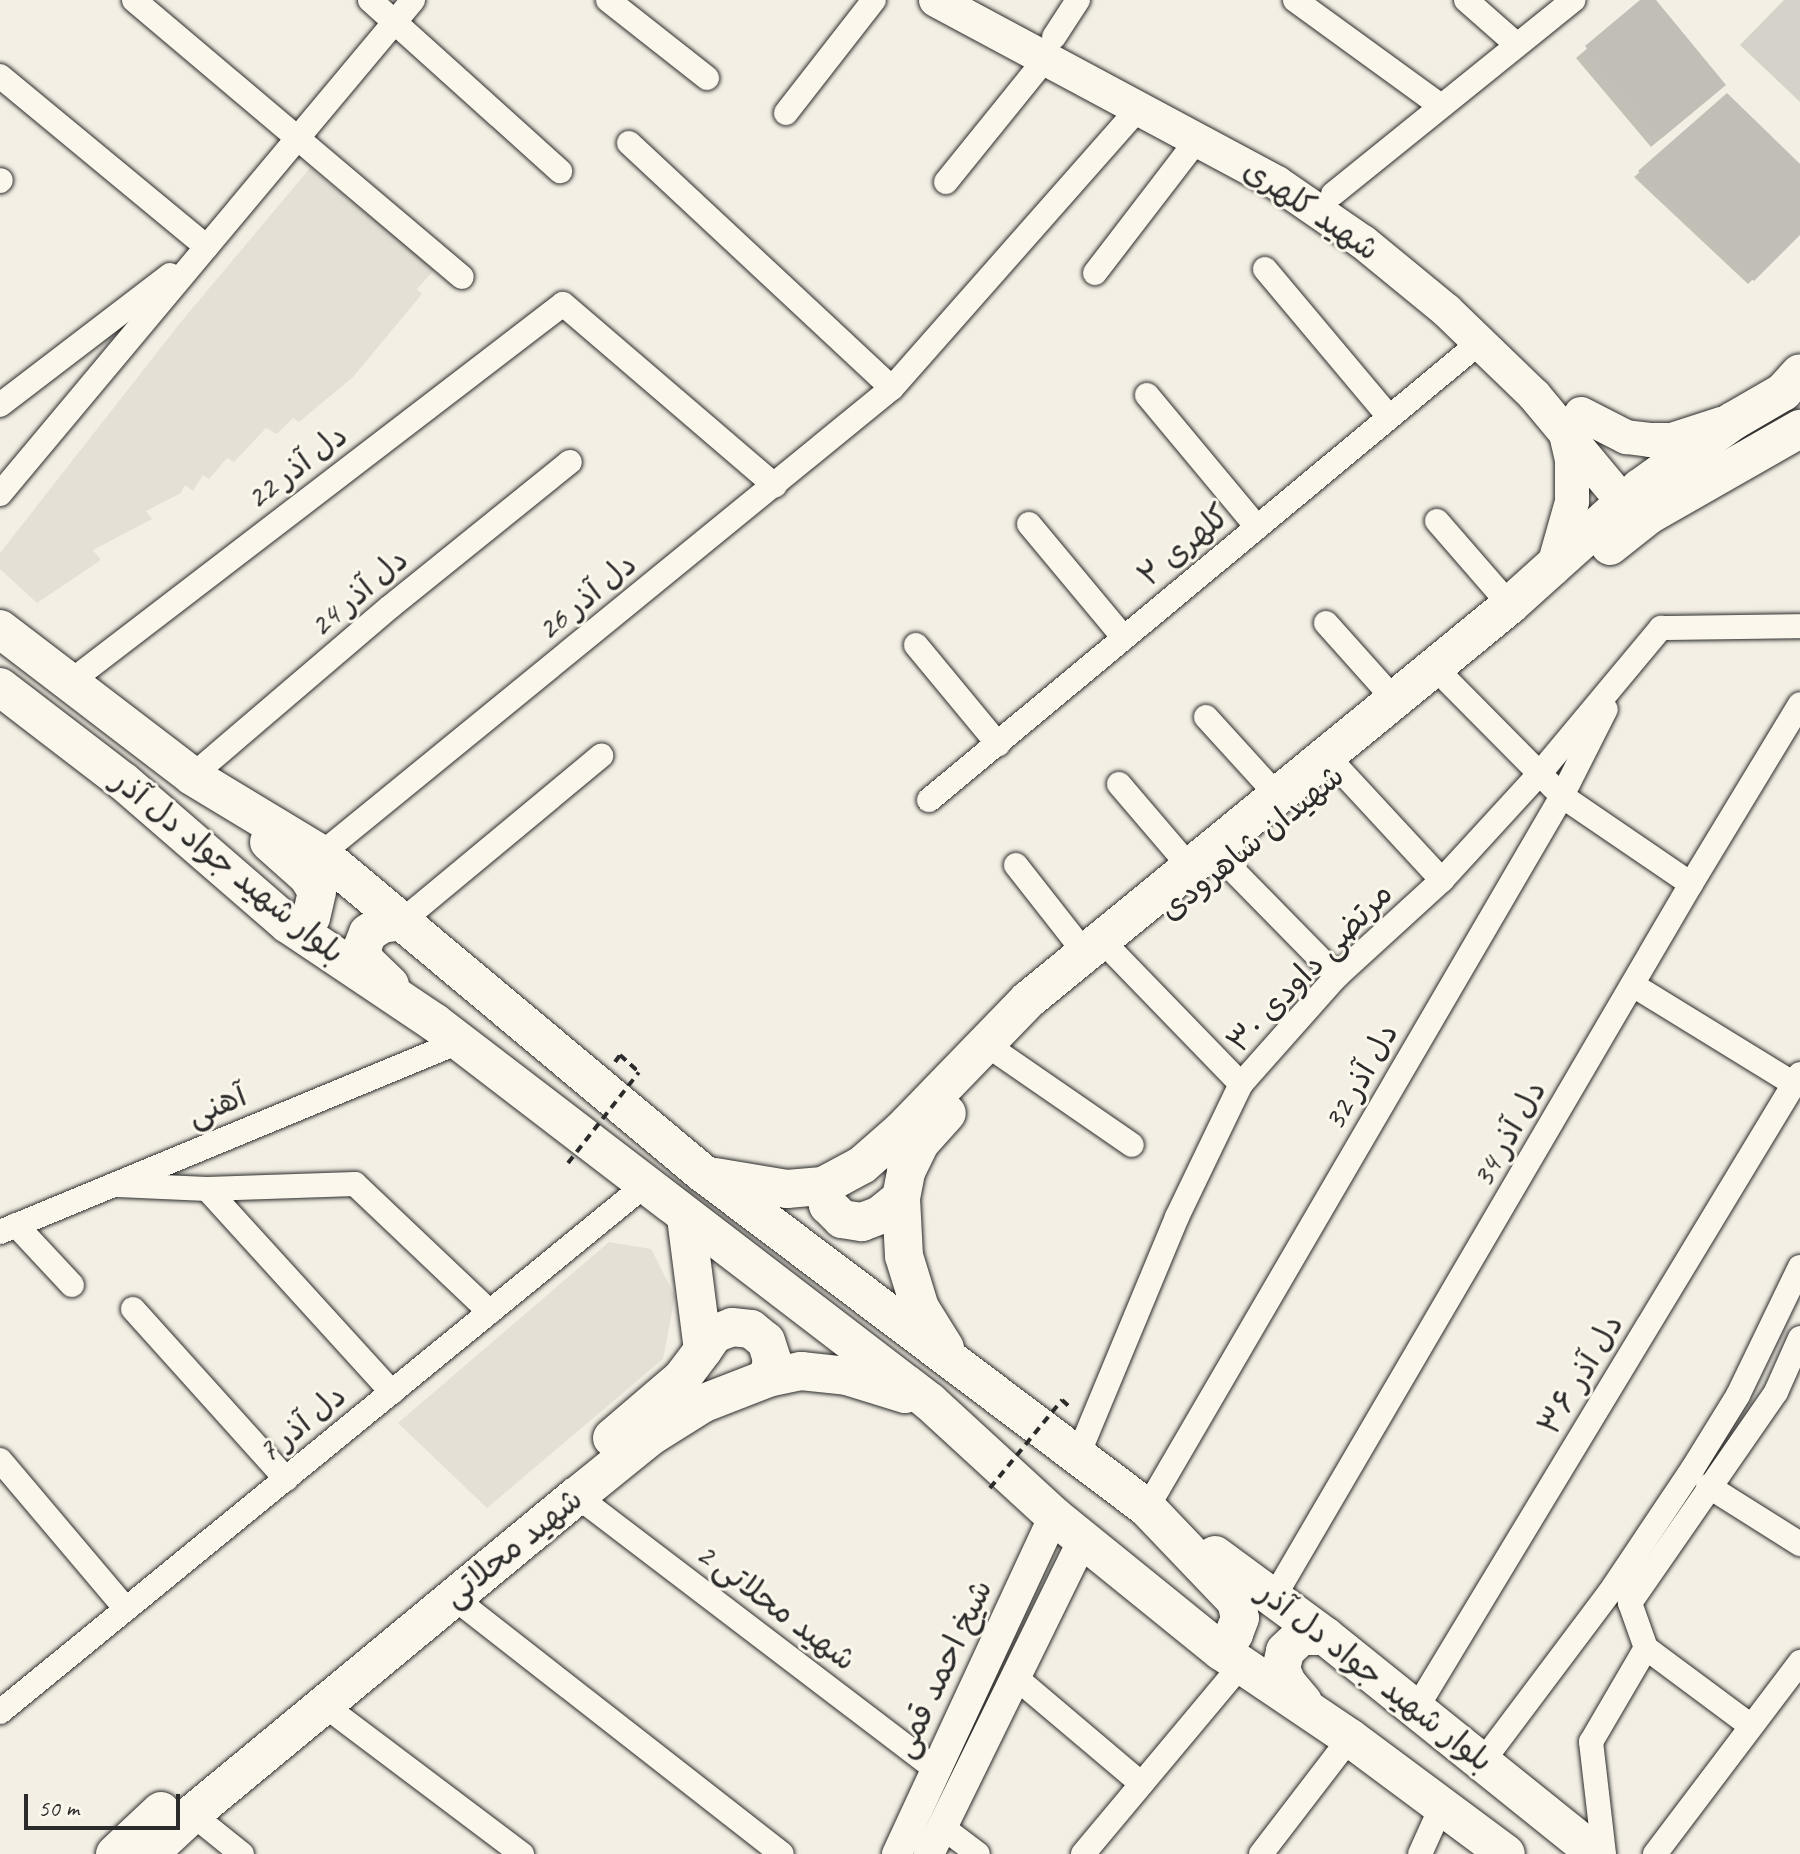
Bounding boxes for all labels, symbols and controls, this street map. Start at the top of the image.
street label: شهید کلهری [1236,151,1386,269]
street label: دل آذر 22 [239,417,355,517]
street label: کلهری ۲ [1130,497,1238,595]
street label: دل آذر 24 [302,541,416,645]
street label: دل آذر 26 [530,545,644,649]
street label: شهیدان شاهرودی [1152,757,1352,929]
street label: بلوار شهید جواد دل آذر [104,762,352,972]
street label: ۳۰ مرتضی داودی [1219,875,1401,1061]
street label: دل آذر 32 [1315,1017,1407,1137]
street label: دل آذر 34 [1463,1074,1555,1194]
street label: آهنی [182,1077,252,1135]
street label: دل آذر ۳۶ [1530,1308,1632,1442]
street label: دل آذر 7 [250,1377,354,1471]
street label: شهید محلاتی [436,1480,590,1616]
street label: شهید محلاتی 2 [689,1534,863,1680]
street label: بلوار شهید جواد دل آذر [1250,1573,1500,1781]
street label: شیخ احمد قمی [885,1574,1001,1764]
scale bar [28,1778,184,1828]
text: 50 m [38,1793,79,1823]

